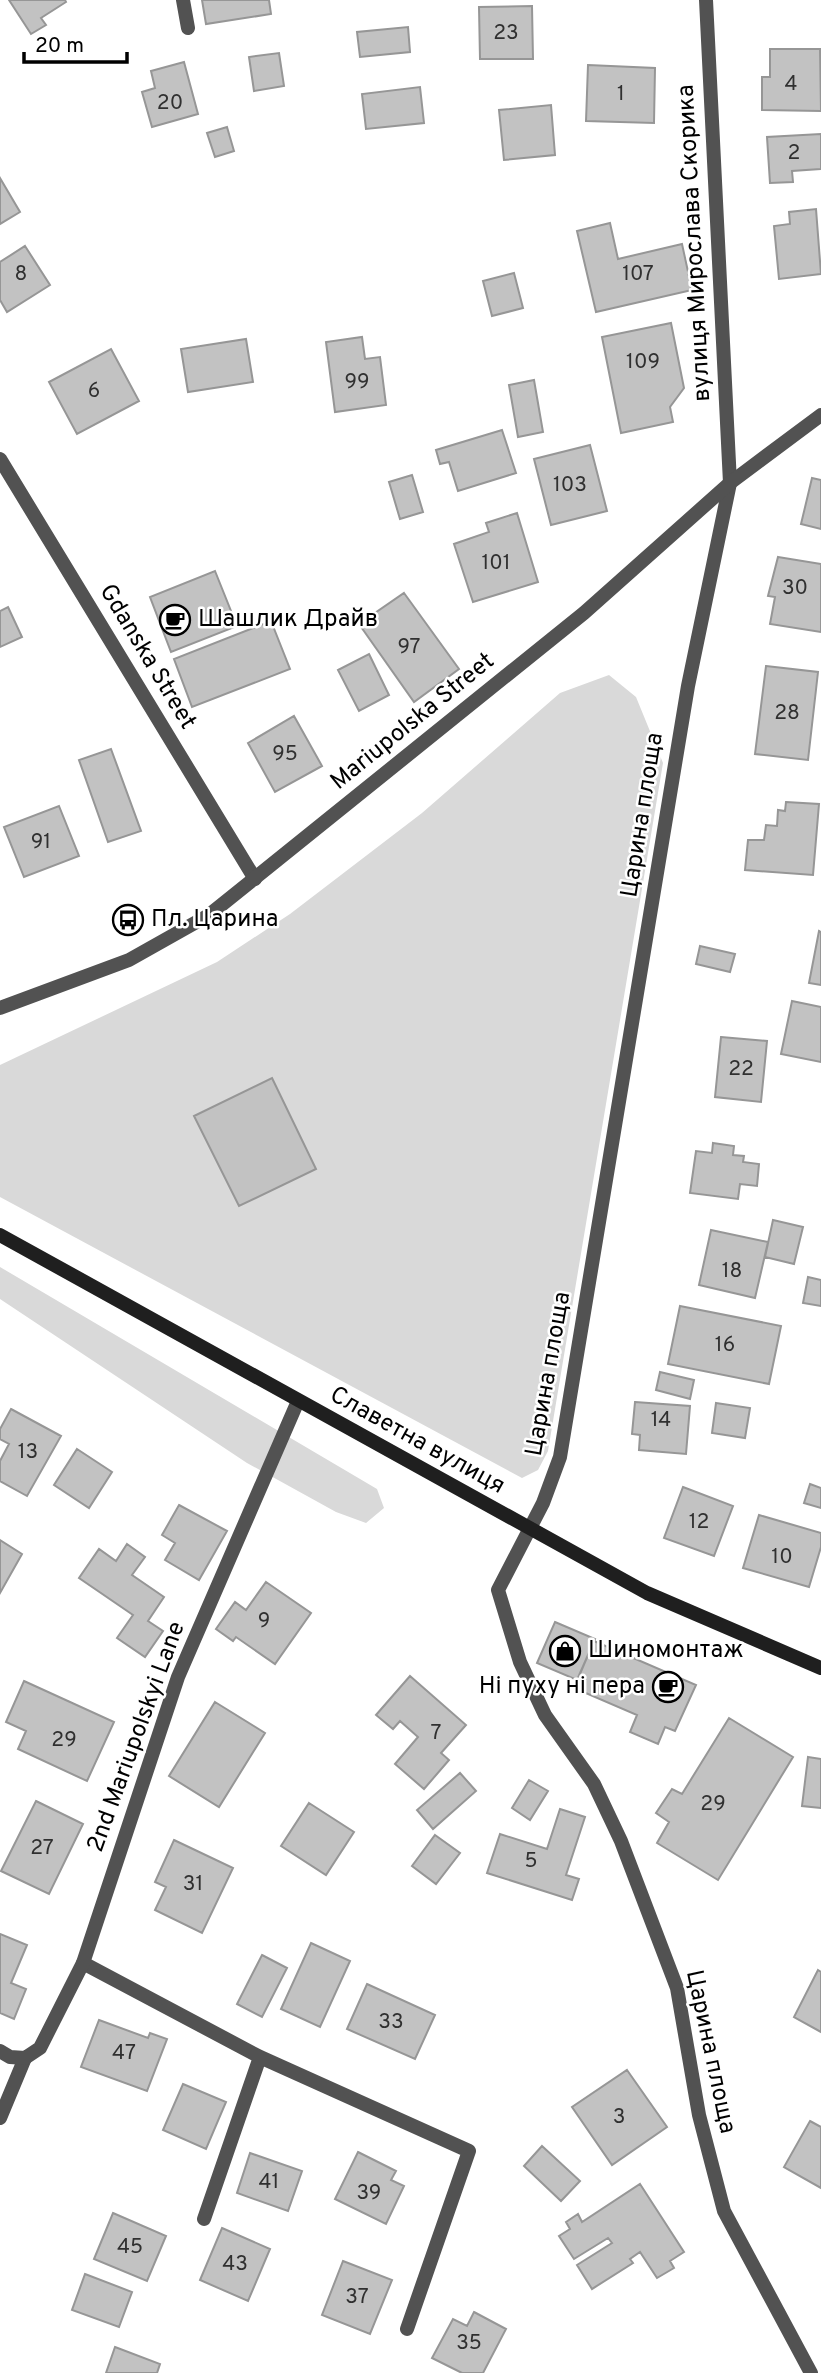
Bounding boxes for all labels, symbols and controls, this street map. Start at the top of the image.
house number: 23 [493,20,519,47]
scale bar [24,21,128,65]
text: 20 m [35,33,84,60]
house number: 4 [784,71,798,98]
house number: 1 [617,81,625,108]
street label: вулиця Мирослава Скорика [672,84,718,402]
house number: 20 [157,90,183,117]
house number: 2 [788,140,800,167]
house number: 8 [15,261,27,288]
house number: 107 [622,261,654,288]
house number: 109 [626,349,660,376]
house number: 99 [344,369,370,396]
house number: 6 [88,378,100,405]
house number: 103 [553,472,587,499]
house number: 101 [481,550,511,577]
house number: 30 [782,575,808,602]
street label: Gdanska Street [92,579,202,735]
cafe icon: Шашлик Драйв [158,603,192,637]
place label: Шашлик Драйв [198,605,378,635]
house number: 97 [398,634,420,661]
street label: Mariupolska Street [325,647,501,797]
house number: 28 [774,700,800,727]
street label: Царина площа [615,730,671,900]
house number: 95 [272,741,298,768]
house number: 91 [31,829,51,856]
bus stop icon: Пл. Царина [111,903,145,937]
place label: Пл. Царина [151,905,278,935]
house number: 22 [728,1056,754,1083]
house number: 18 [722,1258,742,1285]
street label: Царина площа [520,1289,578,1459]
house number: 16 [715,1332,735,1359]
street label: Славетна вулиця [324,1380,510,1502]
house number: 14 [651,1407,671,1434]
house number: 13 [18,1439,38,1466]
house number: 12 [689,1509,709,1536]
house number: 10 [771,1544,793,1571]
house number: 9 [258,1608,270,1635]
street label: 2nd Mariupolskyi Lane [81,1618,193,1856]
shop icon: Шиномонтаж [548,1634,582,1668]
place label: Шиномонтаж [588,1636,744,1666]
cafe icon: Ні пуху ні пера [651,1670,685,1704]
place label: Ні пуху ні пера [479,1672,645,1702]
house number: 7 [431,1720,442,1747]
house number: 29 [51,1727,77,1754]
house number: 29 [700,1791,726,1818]
house number: 27 [30,1835,54,1862]
house number: 5 [524,1848,538,1875]
house number: 31 [183,1871,203,1898]
street label: Царина площа [678,1967,742,2137]
house number: 33 [378,2009,404,2036]
house number: 47 [112,2040,136,2067]
house number: 3 [613,2104,625,2131]
house number: 41 [259,2169,279,2196]
house number: 39 [357,2180,381,2207]
house number: 45 [117,2234,143,2261]
house number: 43 [222,2251,248,2278]
house number: 37 [345,2284,369,2311]
house number: 35 [456,2330,482,2357]

